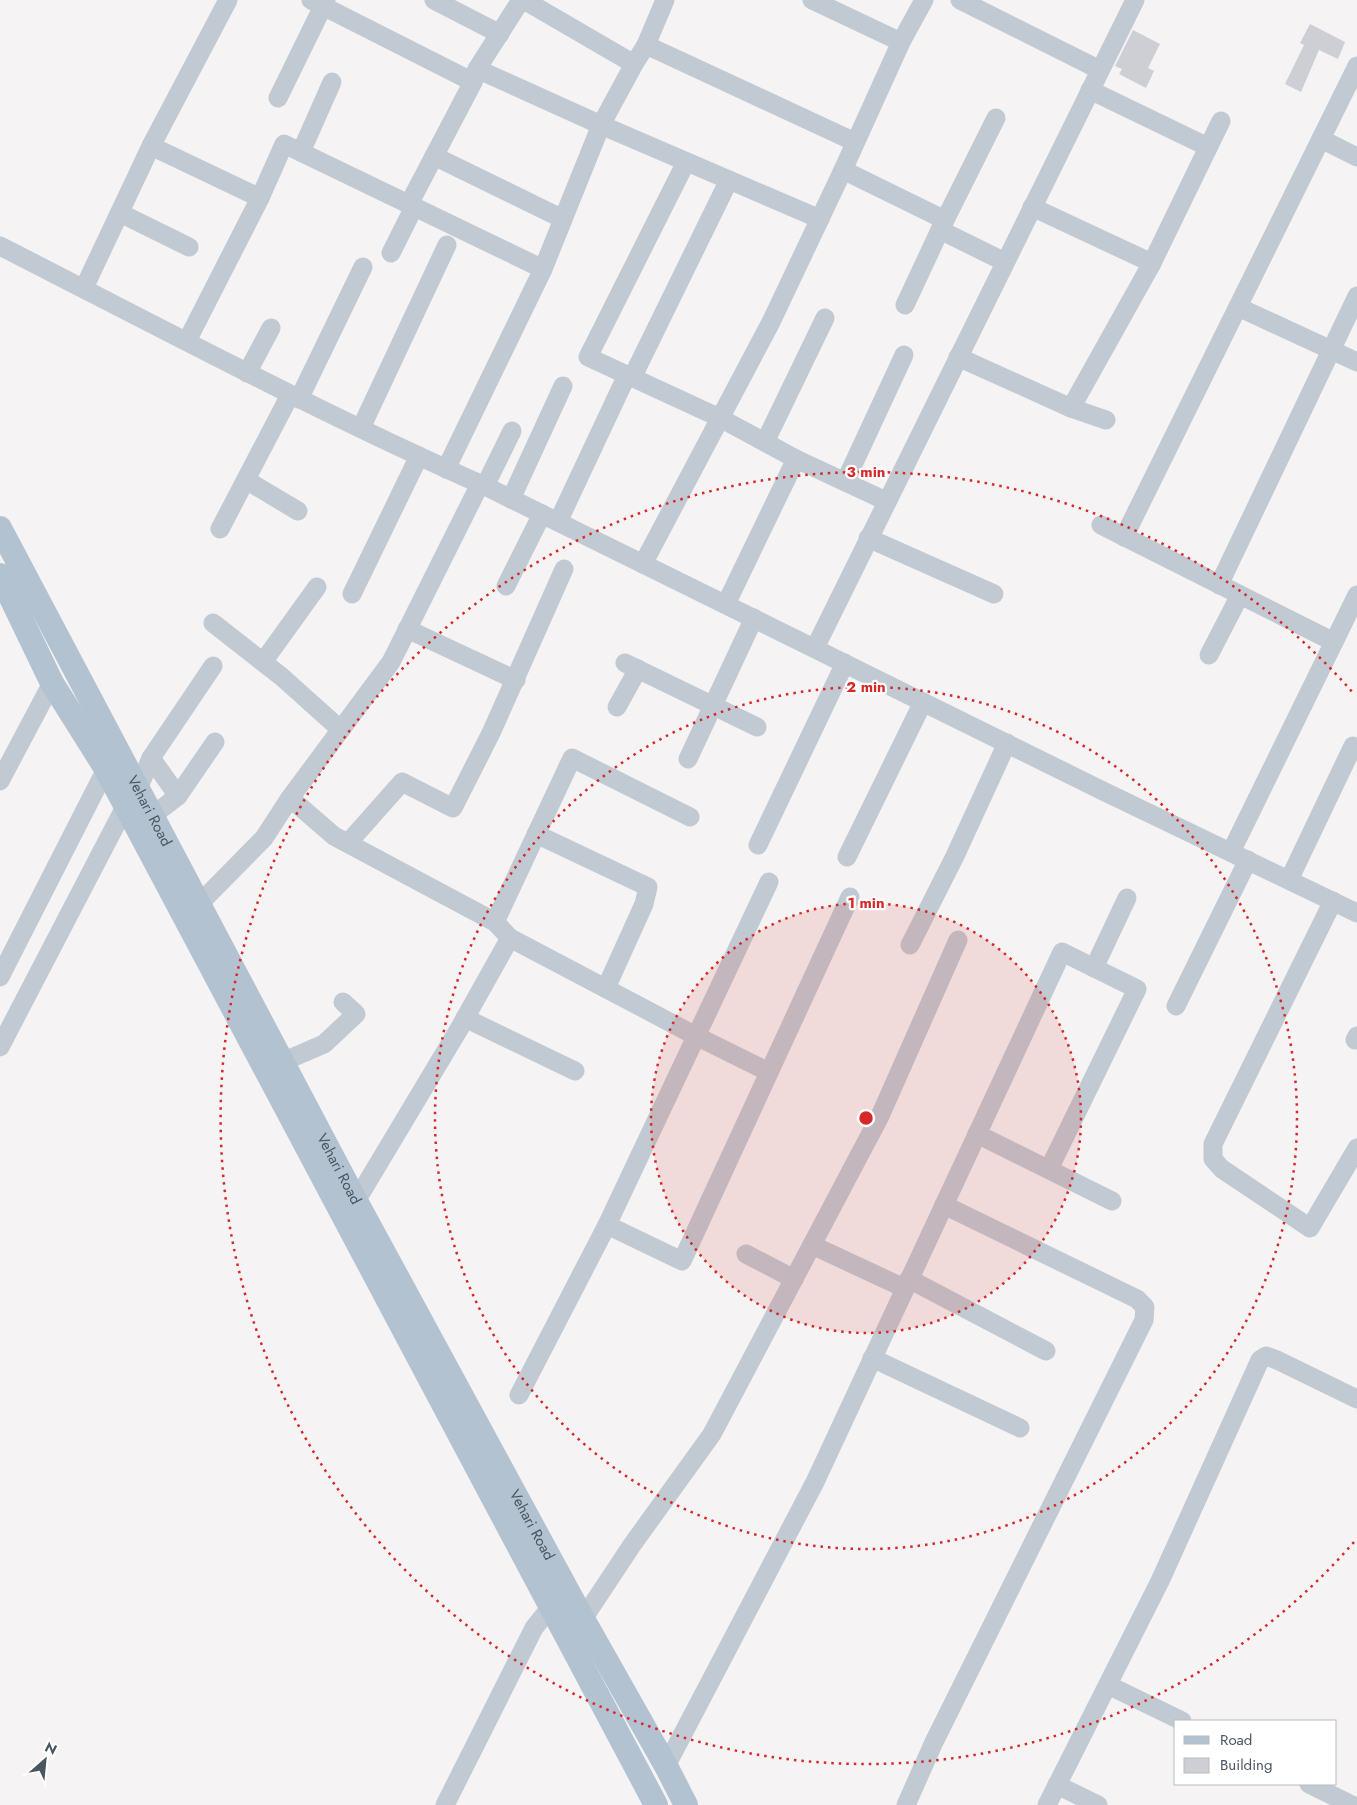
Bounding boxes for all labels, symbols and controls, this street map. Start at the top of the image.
text: 3 min [847,461,885,483]
text: 2 min [846,676,886,698]
street label: Vehari Road [122,771,177,850]
text: 1 min [847,892,885,914]
centre of rings [857,1109,875,1127]
street label: Vehari Road [311,1129,367,1208]
street label: Vehari Road [504,1486,560,1564]
legend [1174,1720,1337,1785]
text: Road [1220,1729,1252,1751]
north arrow [20,1735,70,1785]
text: N [41,1737,60,1760]
text: Building [1220,1754,1272,1776]

